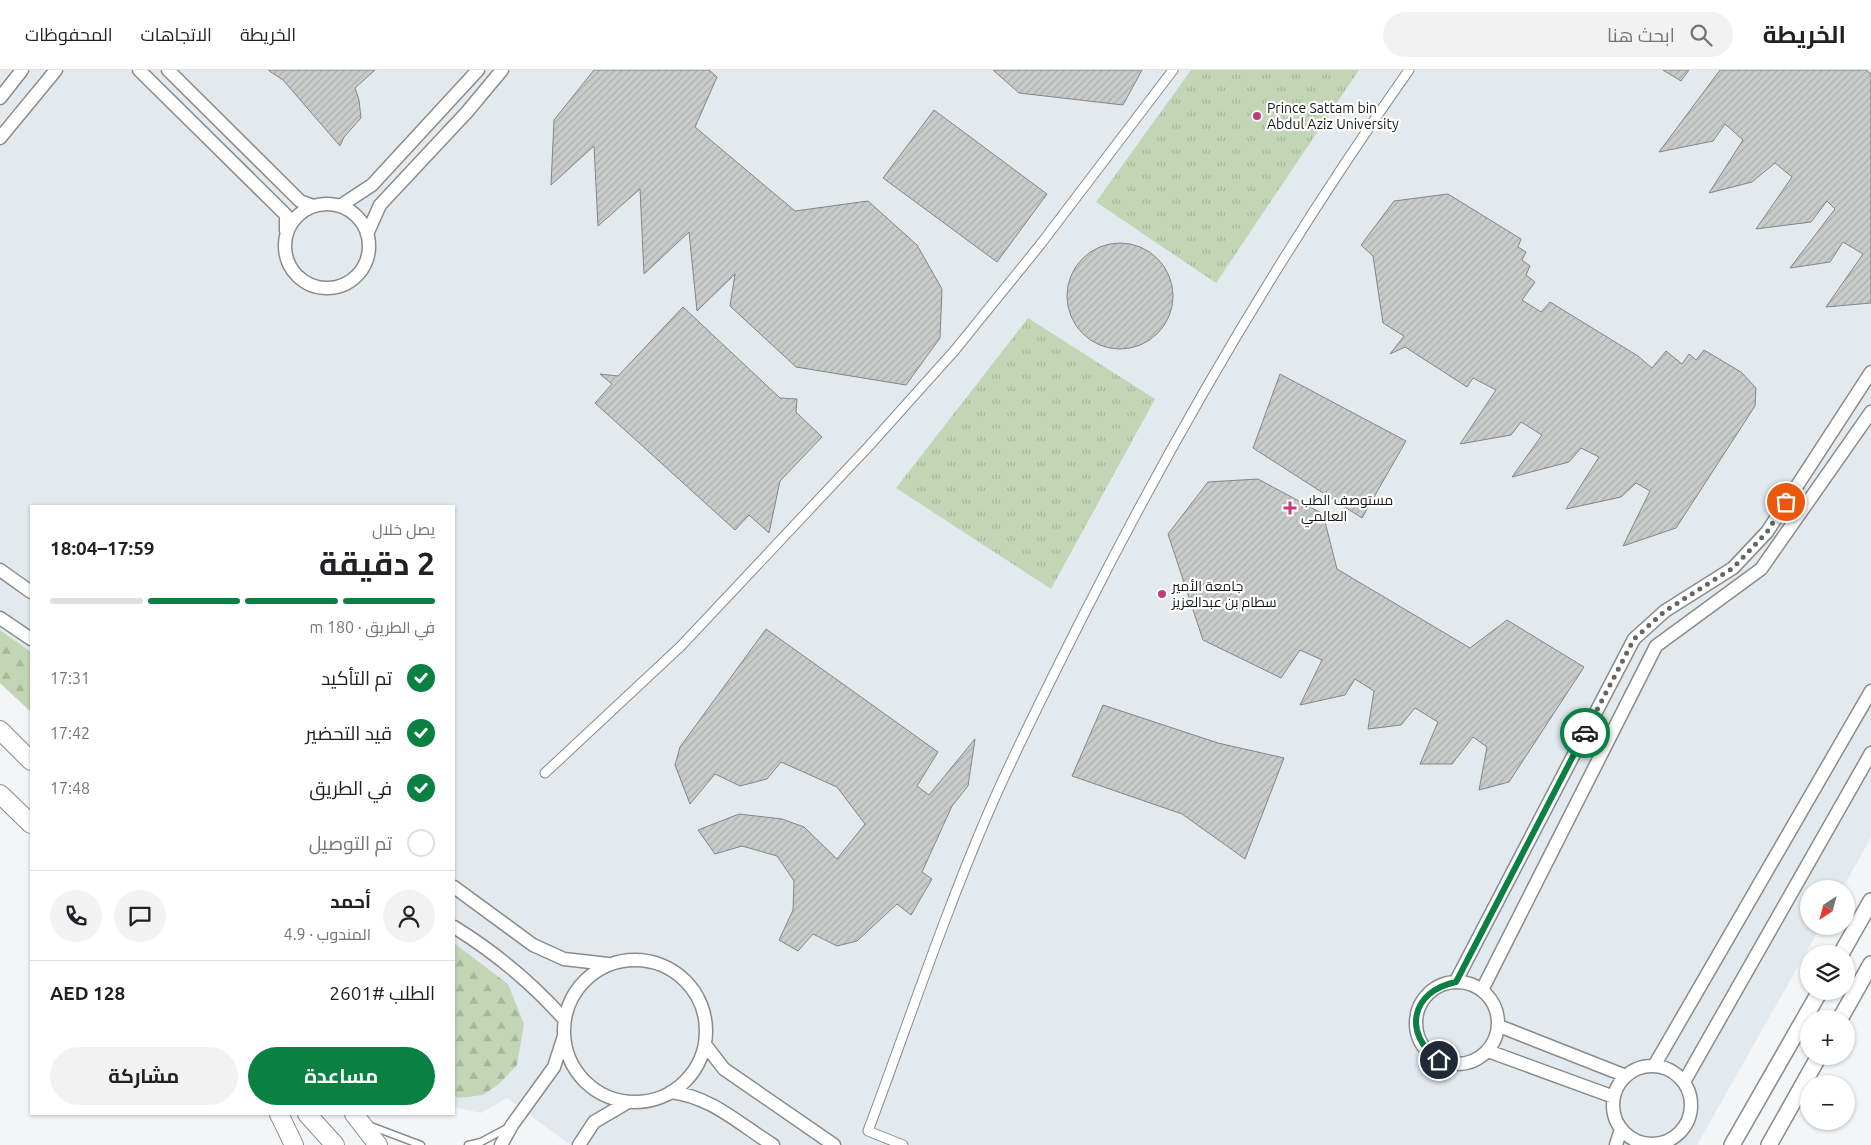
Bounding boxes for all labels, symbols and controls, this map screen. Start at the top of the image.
search box [1383,12,1733,57]
icon: search [1687,21,1715,49]
text: الخريطة [1763,21,1846,48]
text: المحفوظات [25,24,113,44]
text: الاتجاهات [141,24,212,44]
text: الخريطة [240,24,296,44]
text: ابحث هنا [1607,24,1675,46]
place label: Prince Sattam bin Abdul Aziz University [1267,100,1399,132]
marker: Prince Sattam bin Abdul Aziz University [1251,110,1263,122]
pin [1765,481,1807,523]
icon: bag [1772,488,1800,516]
place label: مستوصف الطب العالمي [1301,492,1393,528]
marker: مستوصف الطب العالمي [1283,501,1297,515]
text: يصل خلال [372,520,435,538]
text: 17:59–18:04 [50,537,155,559]
text: 2 دقيقة [319,545,435,581]
place label: جامعة الأمير سطام بن عبدالعزيز [1171,578,1277,612]
marker: جامعة الأمير سطام بن عبدالعزيز [1156,588,1168,600]
text: في الطريق · 180 m [309,618,435,636]
icon: check [407,664,435,692]
text: تم التأكيد [321,667,392,689]
text: 17:31 [50,669,90,687]
courier [1560,708,1610,758]
icon: check [407,719,435,747]
icon: car [1571,719,1599,747]
text: قيد التحضير [305,722,392,744]
text: 17:42 [50,724,90,742]
icon: check [407,774,435,802]
text: في الطريق [309,777,392,799]
text: 17:48 [50,779,90,797]
text: تم التوصيل [309,832,392,854]
north arrow [1800,880,1855,935]
map controls [1800,880,1855,1130]
button: phone [50,890,102,942]
button: chat [114,890,166,942]
text: أحمد [330,890,371,912]
button: person [383,890,435,942]
text: المندوب · 4.9 [284,925,371,943]
button: layers [1800,945,1855,1000]
text: AED 128 [50,982,125,1004]
text: الطلب #2601 [329,982,435,1004]
button: + [1800,1010,1855,1065]
pin [1418,1039,1460,1081]
icon: home [1425,1046,1453,1074]
button: مشاركة [50,1047,238,1105]
button: مساعدة [248,1047,435,1105]
button: − [1800,1075,1855,1130]

